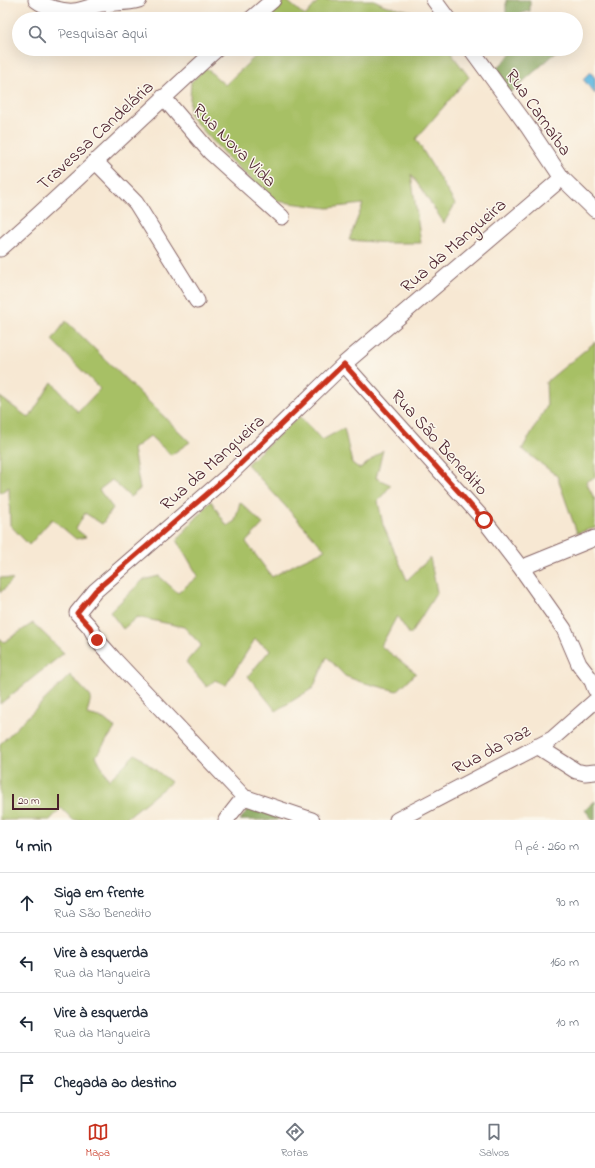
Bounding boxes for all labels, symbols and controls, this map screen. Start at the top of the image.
search box [12,12,583,56]
icon: search [26,23,48,45]
text: Pesquisar aqui [58,23,147,45]
street label: Rua Carnaíba [498,64,577,162]
street label: Travessa Candelária [32,75,160,197]
street label: Rua Nova Vida [186,98,282,194]
street label: Rua da Mangueira [396,193,514,301]
street label: Rua São Benedito [384,385,493,502]
street label: Rua da Mangueira [155,409,272,518]
route start [475,511,493,529]
route end [88,631,106,649]
street label: Rua da Paz [448,719,536,782]
scale bar [12,792,59,811]
text: 20 m [18,793,40,809]
text: 4 min [16,834,52,859]
text: A pé · 260 m [514,837,579,856]
text: Siga em frente [54,882,144,904]
icon: ahead [16,892,38,914]
text: 90 m [556,893,579,912]
text: Rua São Benedito [54,904,151,923]
text: Vire à esquerda [54,942,148,964]
icon: left [16,952,38,974]
text: 160 m [550,953,579,972]
text: Rua da Mangueira [54,964,150,983]
text: Vire à esquerda [54,1002,148,1024]
icon: left [16,1012,38,1034]
text: 10 m [556,1013,579,1032]
text: Rua da Mangueira [54,1024,150,1043]
icon: arrive [16,1072,38,1094]
text: Chegada ao destino [54,1072,177,1094]
tab: Mapa [85,1121,110,1161]
tab: Rotas [281,1121,308,1161]
tab: Salvos [479,1121,509,1161]

